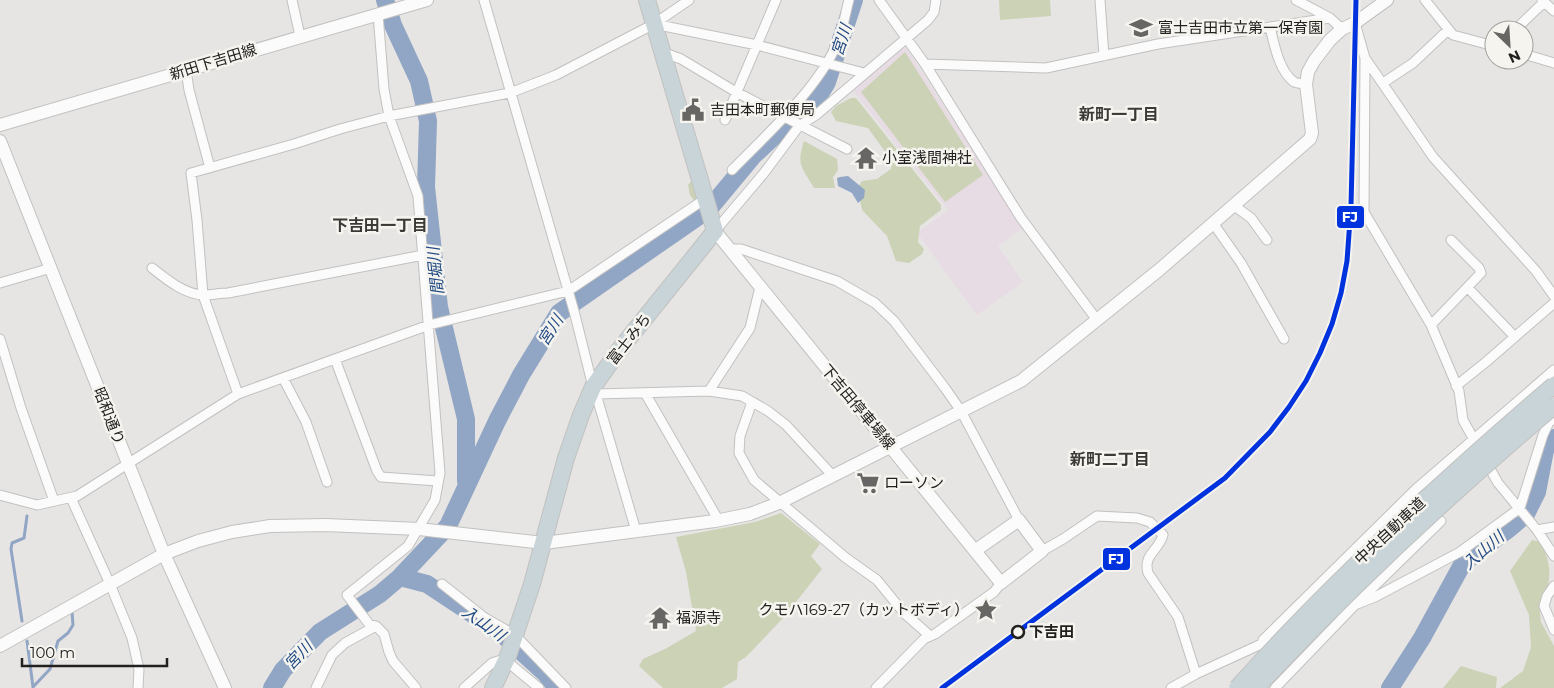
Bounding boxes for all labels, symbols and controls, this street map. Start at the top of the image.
school or university icon: 富士吉田市立第一保育園 [1128,15,1154,41]
place label: 富士吉田市立第一保育園 [1158,18,1323,37]
water label: 宮川 [827,20,856,58]
north arrow [1484,20,1534,70]
street label: 新田下吉田線 [167,39,259,84]
text: N [1506,46,1523,67]
public building icon: 吉田本町郵便局 [680,97,706,123]
place label: 吉田本町郵便局 [710,100,815,119]
district label: 新町一丁目 [1079,105,1159,124]
temple icon: 小室浅間神社 [853,145,879,171]
place label: 小室浅間神社 [882,148,972,167]
line badge: FJ [1336,205,1365,229]
text: FJ [1342,208,1358,226]
district label: 下吉田一丁目 [332,216,428,235]
water label: 間堀川 [423,244,447,296]
street label: 富士みち [603,309,655,368]
water label: 宮川 [534,310,568,349]
street label: 下吉田停車場線 [817,360,899,453]
street label: 昭和通り [90,384,129,447]
district label: 新町二丁目 [1070,450,1150,469]
supermarket icon: ローソン [855,470,881,496]
place label: ローソン [884,473,944,492]
street label: 中央自動車道 [1350,493,1429,568]
water label: 入山川 [1459,526,1509,573]
line badge: FJ [1102,547,1131,571]
text: FJ [1108,550,1124,568]
place icon: クモハ169-27（カットボディ） [973,597,999,623]
place label: クモハ169-27（カットボディ） [758,600,969,619]
water label: 入山川 [459,602,510,646]
temple icon: 福源寺 [647,605,673,631]
place label: 福源寺 [676,608,721,627]
place label: 下吉田 [1029,622,1074,641]
marker: 下吉田 [1011,625,1025,639]
scale bar [22,636,168,668]
water label: 宮川 [281,636,318,674]
text: 100 m [30,643,75,662]

